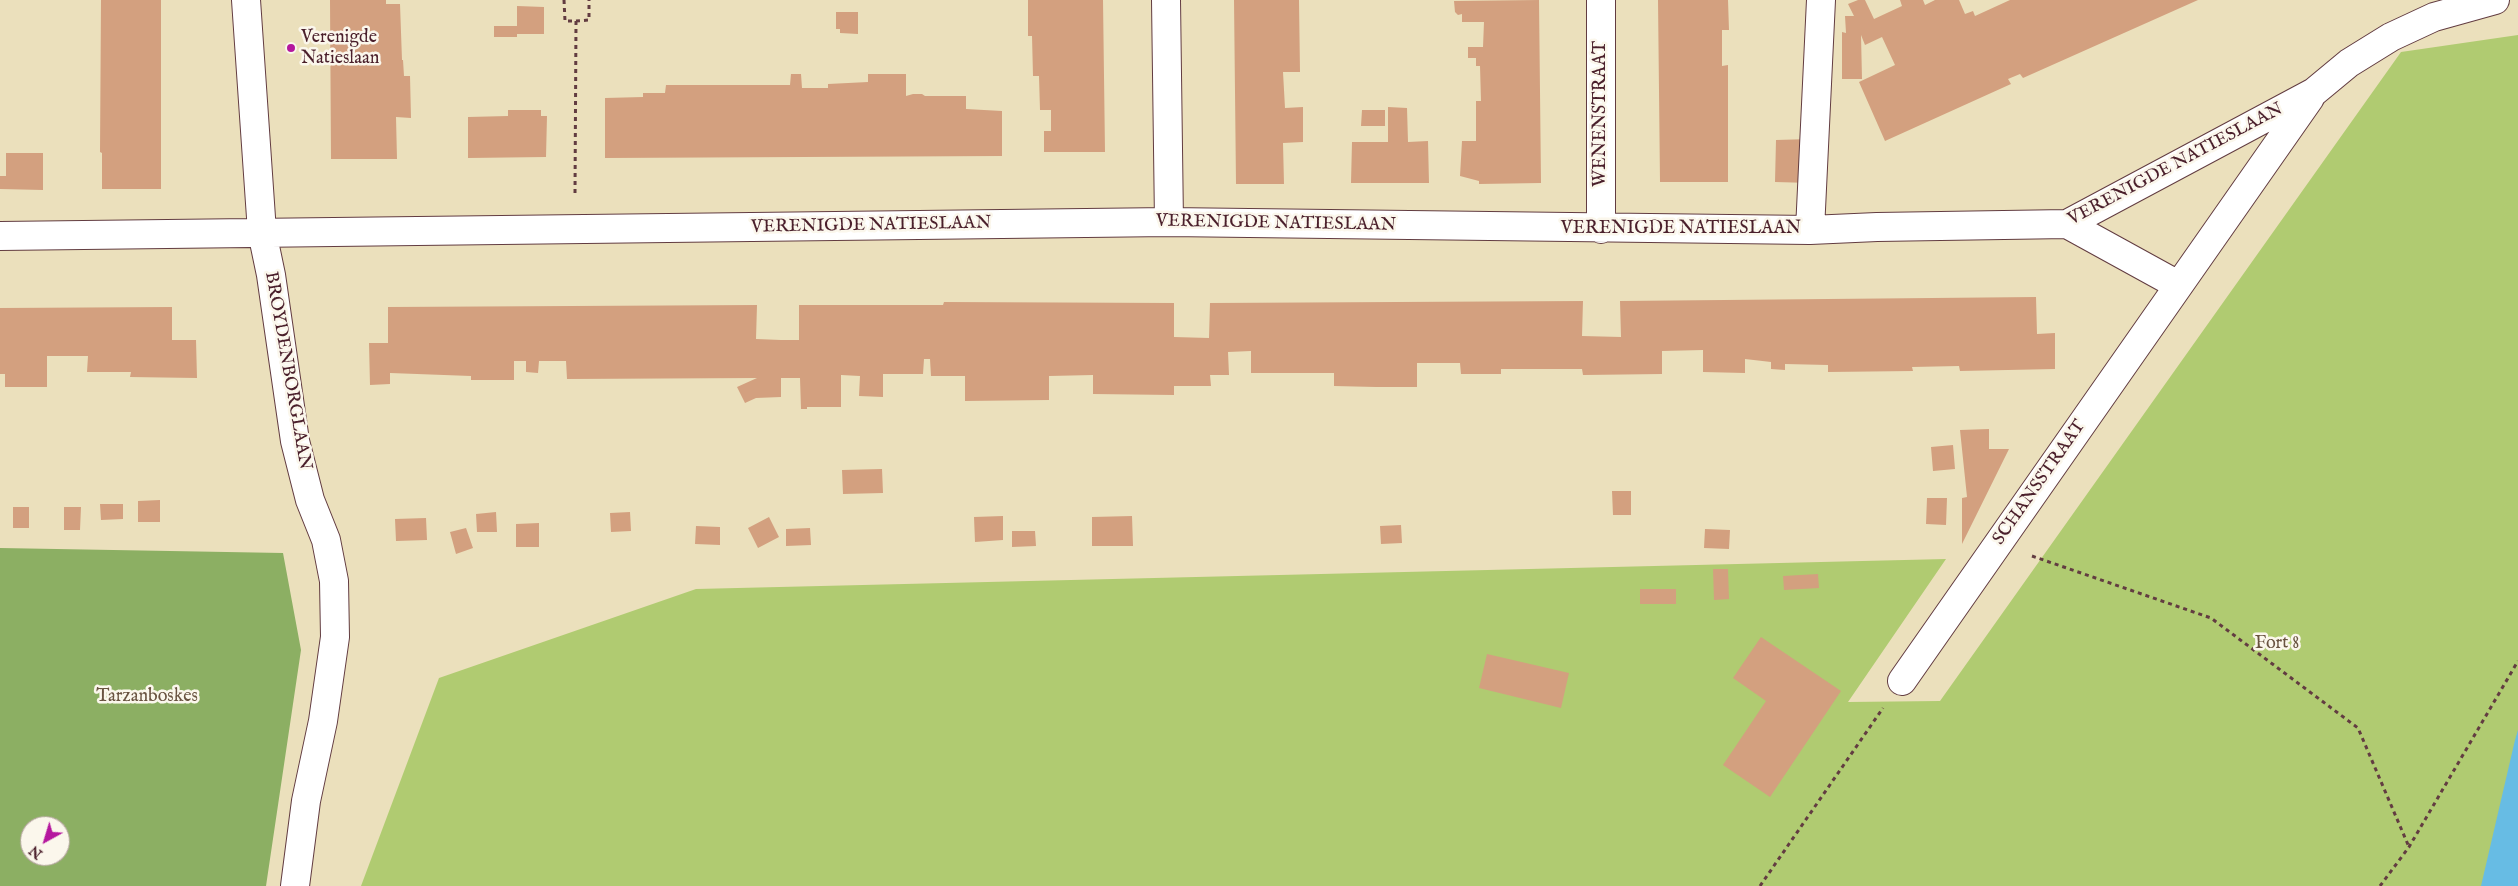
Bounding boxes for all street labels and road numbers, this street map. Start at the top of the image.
street label: WENENSTRAAT [1590,41,1612,187]
street label: VERENIGDE NATIESLAAN [2065,99,2287,231]
street label: VERENIGDE NATIESLAAN [1156,211,1396,237]
street label: VERENIGDE NATIESLAAN [751,213,991,239]
street label: VERENIGDE NATIESLAAN [1561,218,1801,240]
street label: BROYDENBORGLAAN [259,270,315,472]
street label: SCHANSSTRAAT [1989,416,2091,550]

